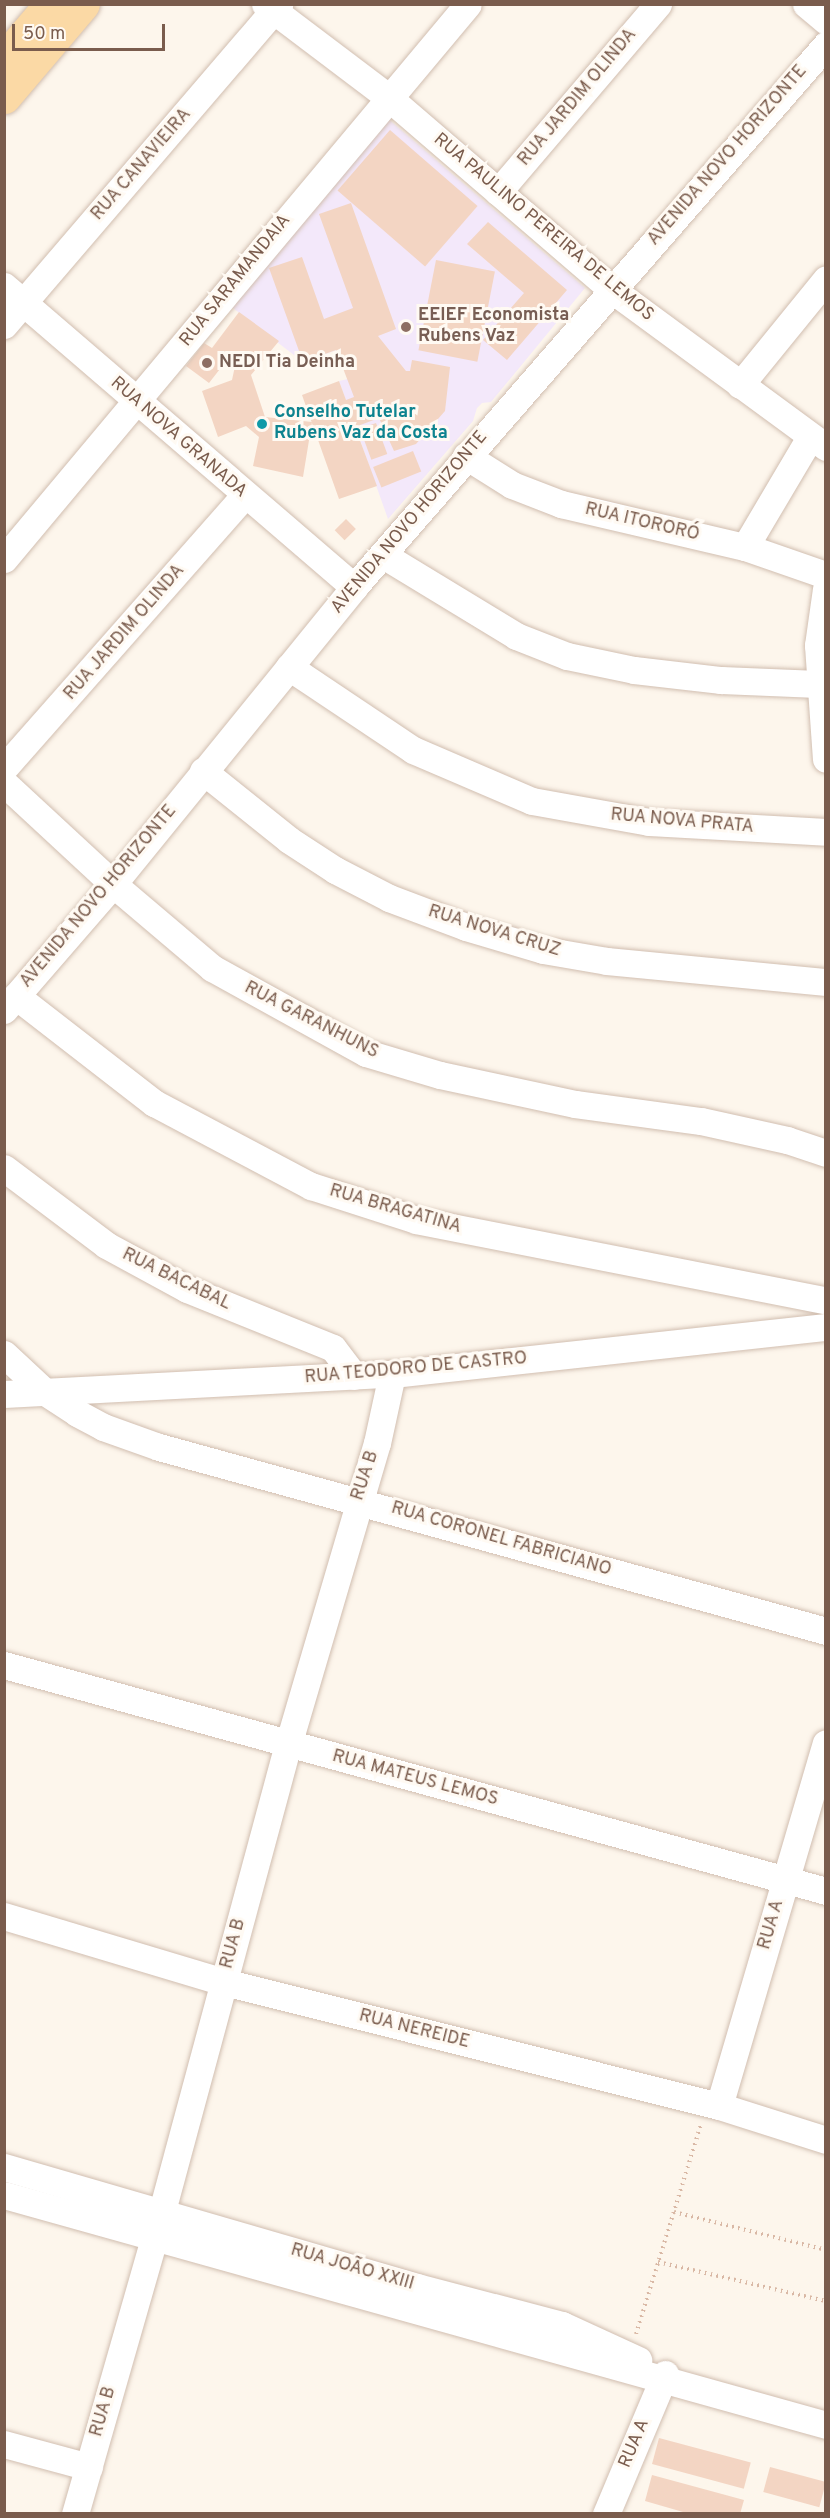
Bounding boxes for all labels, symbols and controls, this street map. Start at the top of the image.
scale bar [15,12,168,50]
text: 50 m [23,23,65,46]
street label: RUA JARDIM OLINDA [514,25,642,171]
street label: AVENIDA NOVO HORIZONTE [644,61,812,251]
street label: RUA CANAVIEIRA [87,104,197,226]
street label: RUA PAULINO PEREIRA DE LEMOS [428,129,658,327]
street label: RUA SARAMANDAIA [176,210,296,352]
place label: EEIEF Economista Rubens Vaz [418,306,569,348]
marker: EEIEF Economista Rubens Vaz [399,320,413,334]
place label: NEDI Tia Deinha [219,352,355,374]
marker: NEDI Tia Deinha [200,356,214,370]
street label: RUA NOVA GRANADA [105,372,251,504]
place label: Conselho Tutelar Rubens Vaz da Costa [274,403,449,446]
marker: Conselho Tutelar Rubens Vaz da Costa [255,417,269,431]
street label: AVENIDA NOVO HORIZONTE [327,427,493,619]
street label: RUA ITORORÓ [582,499,702,547]
street label: RUA JARDIM OLINDA [60,561,190,705]
street label: AVENIDA NOVO HORIZONTE [16,801,182,993]
street label: RUA NOVA PRATA [609,805,755,839]
street label: RUA NOVA CRUZ [424,901,564,963]
street label: RUA GARANHUNS [240,978,382,1064]
street label: RUA BRAGATINA [326,1181,464,1239]
street label: RUA BACABAL [118,1244,234,1316]
street label: RUA TEODORO DE CASTRO [303,1348,529,1390]
street label: RUA B [348,1448,384,1504]
street label: RUA CORONEL FABRICIANO [388,1498,614,1582]
street label: RUA MATEUS LEMOS [329,1746,501,1812]
street label: RUA A [754,1897,790,1953]
street label: RUA B [217,1916,251,1972]
street label: RUA NEREIDE [356,2006,472,2054]
street label: RUA JOÃO XXIII [287,2240,417,2296]
street label: RUA B [86,2384,122,2440]
street label: RUA A [615,2416,655,2472]

